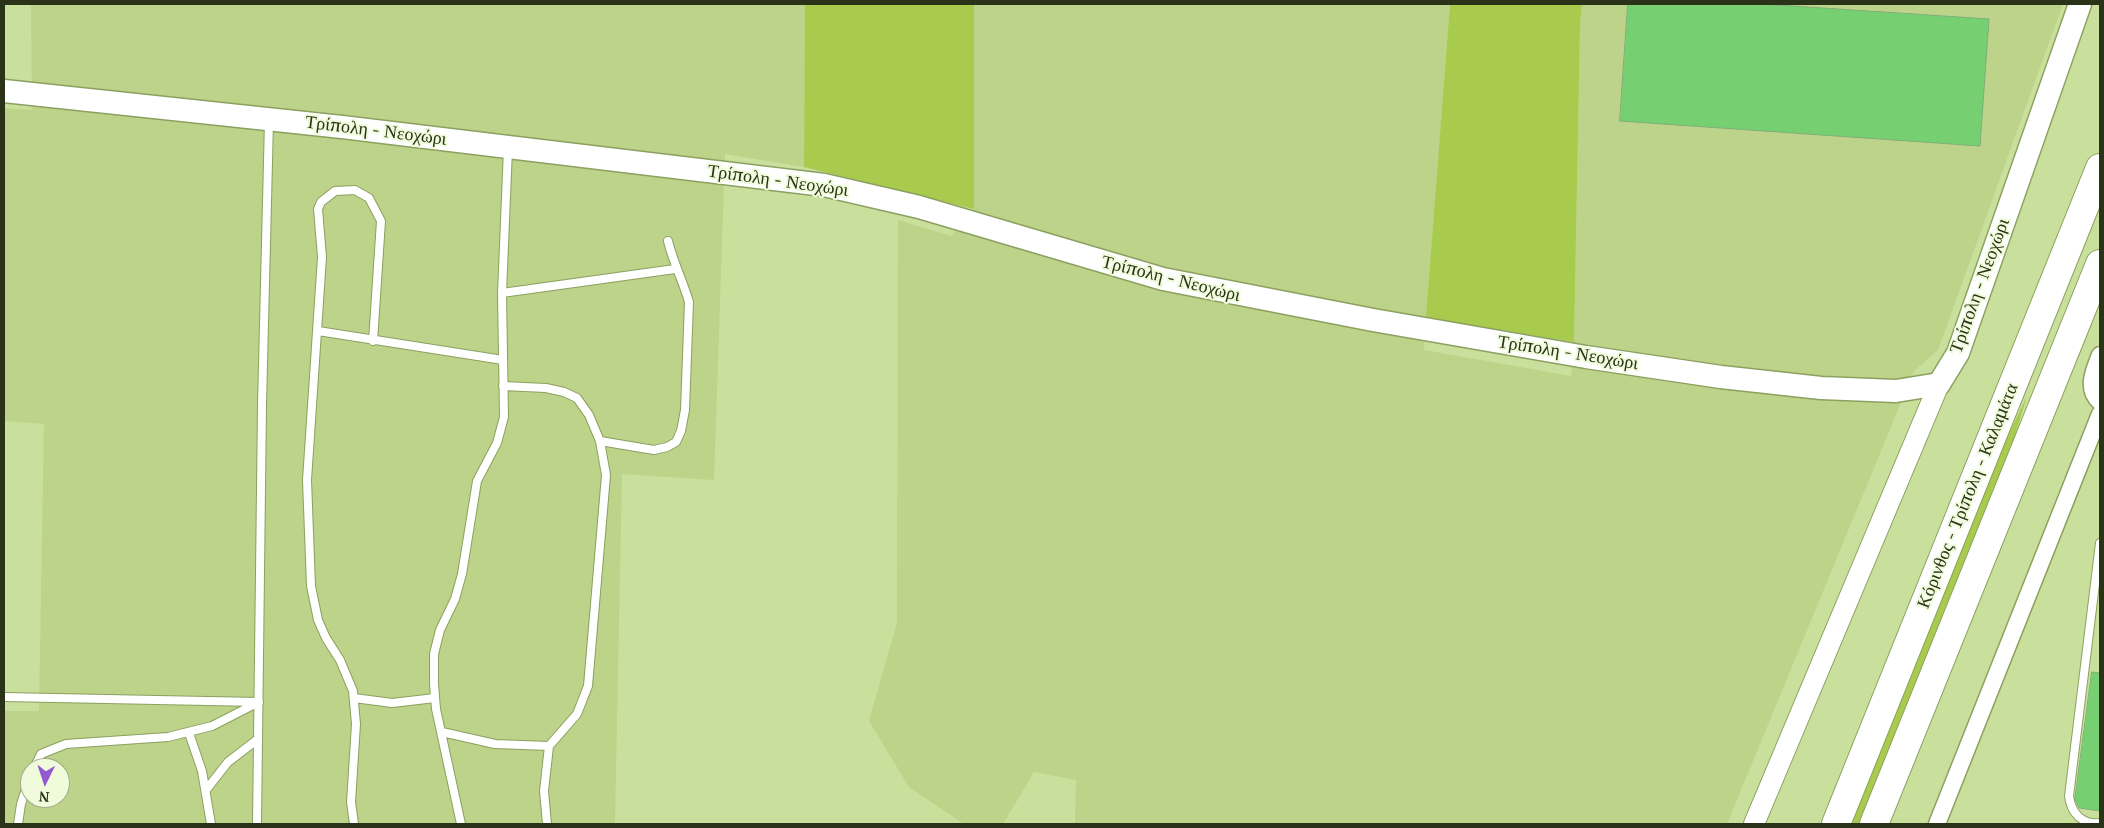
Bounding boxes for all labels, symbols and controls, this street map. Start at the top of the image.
street label: Τρίπολη - Νεοχώρι [304,112,448,150]
street label: Τρίπολη - Νεοχώρι [706,160,850,202]
street label: Τρίπολη - Νεοχώρι [1946,216,2014,356]
street label: Τρίπολη - Νεοχώρι [1099,251,1243,307]
street label: Τρίπολη - Νεοχώρι [1496,331,1640,375]
street label: Κόρινθος - Τρίπολη - Καλαμάτα [1913,380,2023,612]
north arrow [20,758,70,808]
text: N [38,788,50,807]

